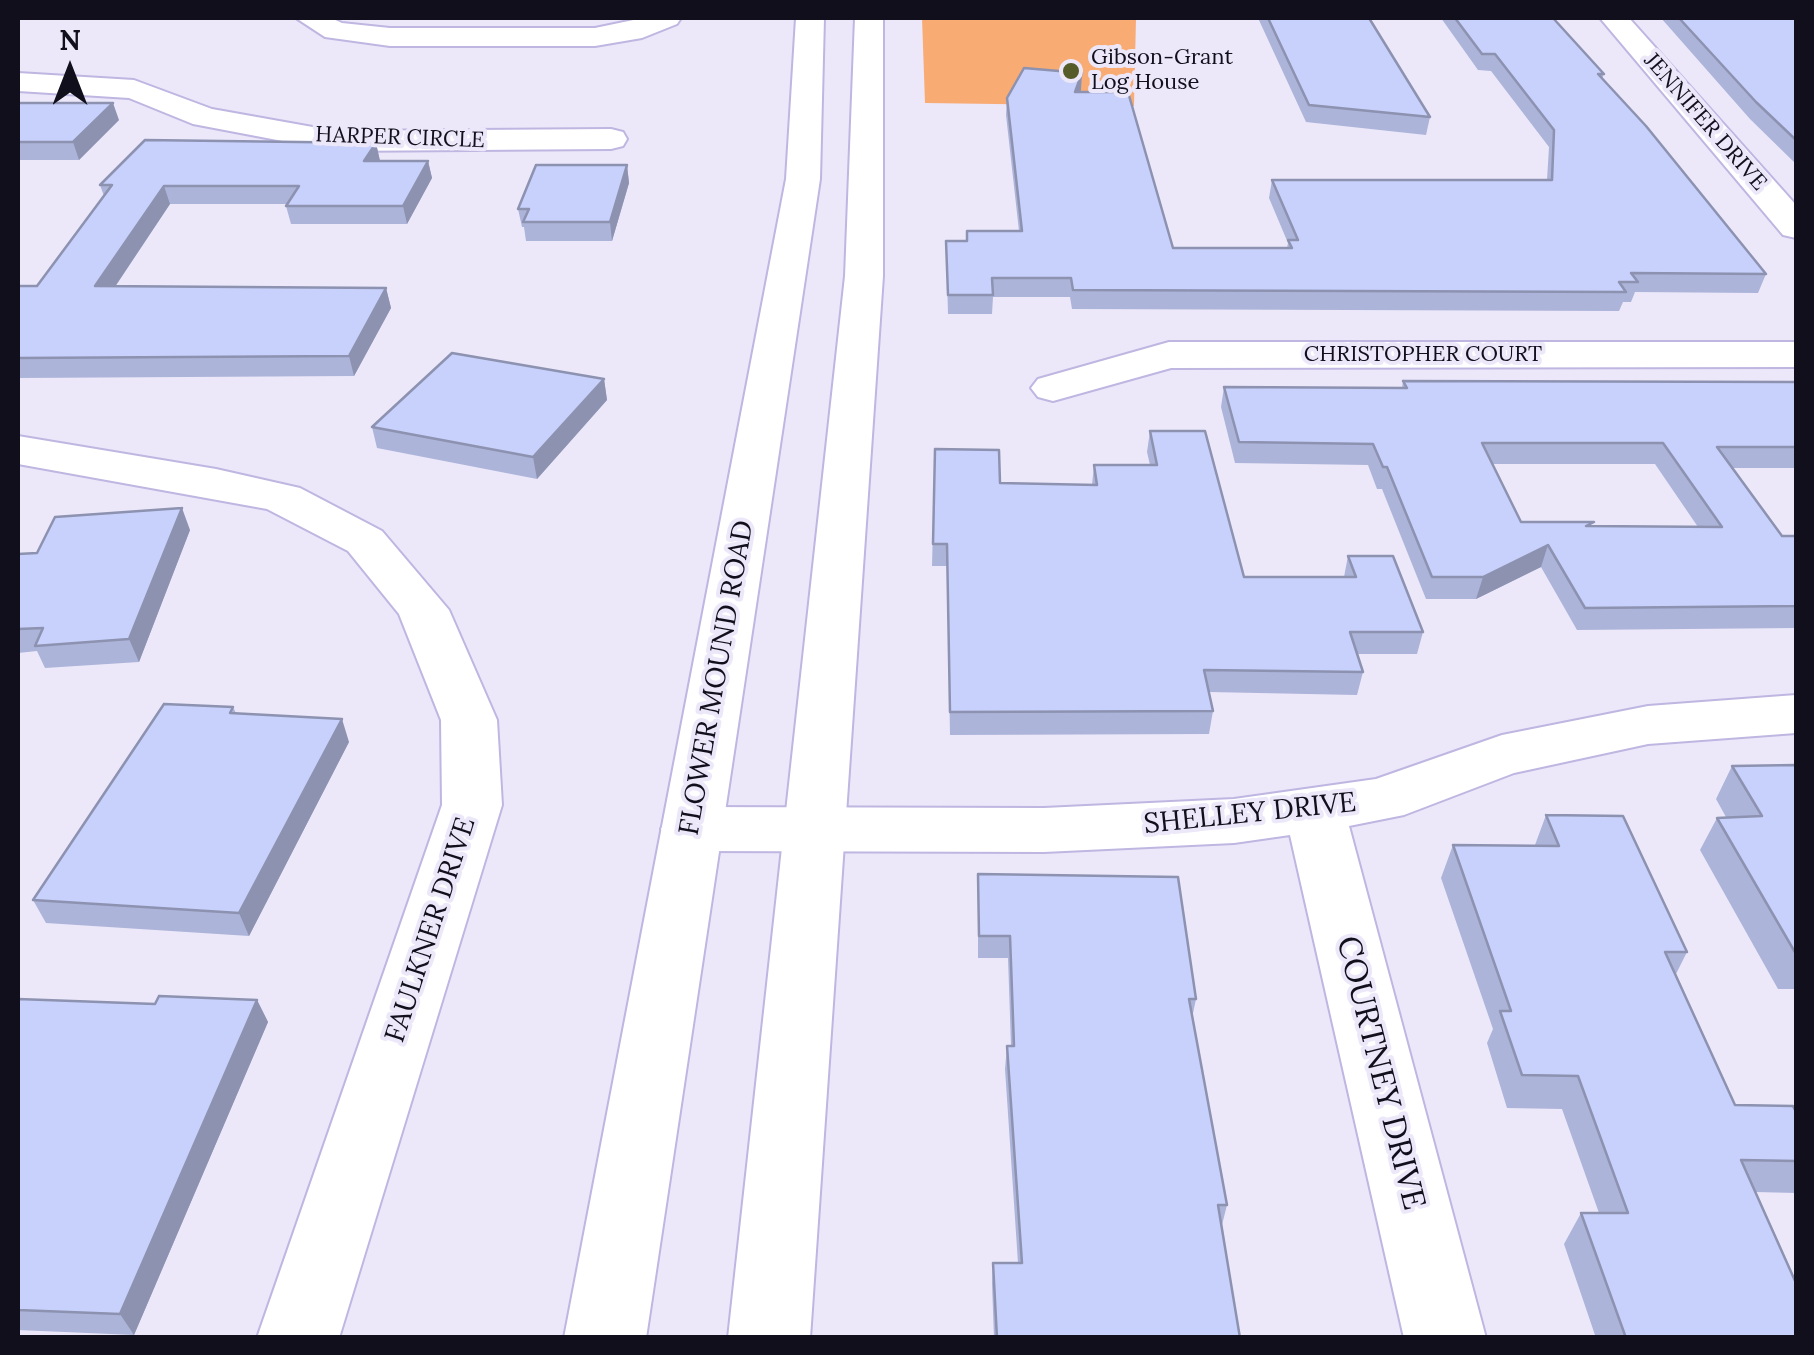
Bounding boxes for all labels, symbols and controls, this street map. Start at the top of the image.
north arrow [20,20,120,120]
text: N [59,22,81,58]
place label: Gibson-Grant Log House [1091,45,1233,96]
street label: JENNIFER DRIVE [1638,48,1772,196]
marker: Gibson-Grant Log House [1060,60,1082,82]
street label: HARPER CIRCLE [315,122,485,154]
street label: CHRISTOPHER COURT [1304,342,1542,368]
street label: FLOWER MOUND ROAD [673,518,761,838]
street label: SHELLEY DRIVE [1142,786,1358,842]
street label: FAULKNER DRIVE [379,813,483,1047]
street label: COURTNEY DRIVE [1327,932,1433,1214]

